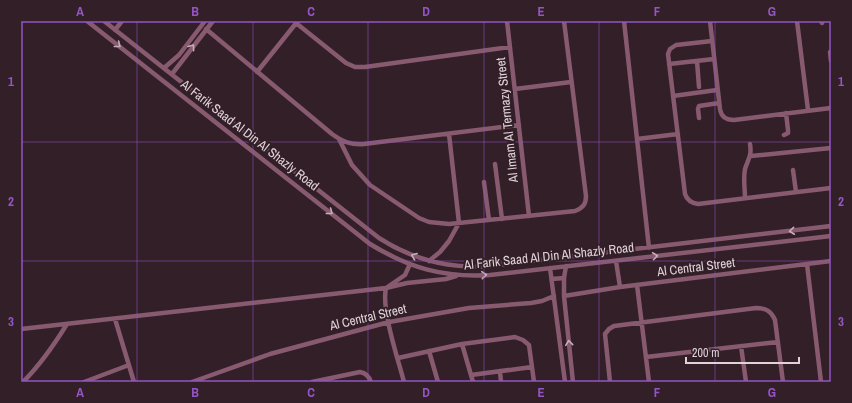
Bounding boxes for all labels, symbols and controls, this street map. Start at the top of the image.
text: A [76,3,84,20]
text: B [191,3,199,20]
text: C [307,3,315,20]
text: D [422,3,430,20]
text: E [537,3,545,20]
text: F [654,3,661,20]
text: G [768,3,776,20]
one-way arrow [113,40,120,47]
one-way arrow [188,45,195,52]
street label: Al Imam Al Termazy Street [492,57,522,184]
text: 1 [8,73,14,90]
text: 1 [838,73,844,90]
street label: Al Farik Saad Al Din Al Shazly Road [177,75,323,194]
text: 2 [8,193,14,210]
text: 2 [838,193,844,210]
one-way arrow [325,207,332,214]
one-way arrow [789,226,795,235]
street label: Al Farik Saad Al Din Al Shazly Road [462,239,635,273]
one-way arrow [652,252,658,261]
one-way arrow [410,253,417,261]
street label: Al Central Street [655,254,736,280]
one-way arrow [481,271,487,280]
street label: Al Central Street [327,300,408,334]
text: 3 [8,313,14,330]
text: 3 [838,313,844,330]
scale bar [686,339,799,365]
one-way arrow [564,340,573,346]
text: 200 m [692,345,719,361]
text: A [76,384,84,401]
text: B [191,384,199,401]
text: C [307,384,315,401]
text: D [422,384,430,401]
text: E [537,384,545,401]
text: F [654,384,661,401]
text: G [768,384,776,401]

